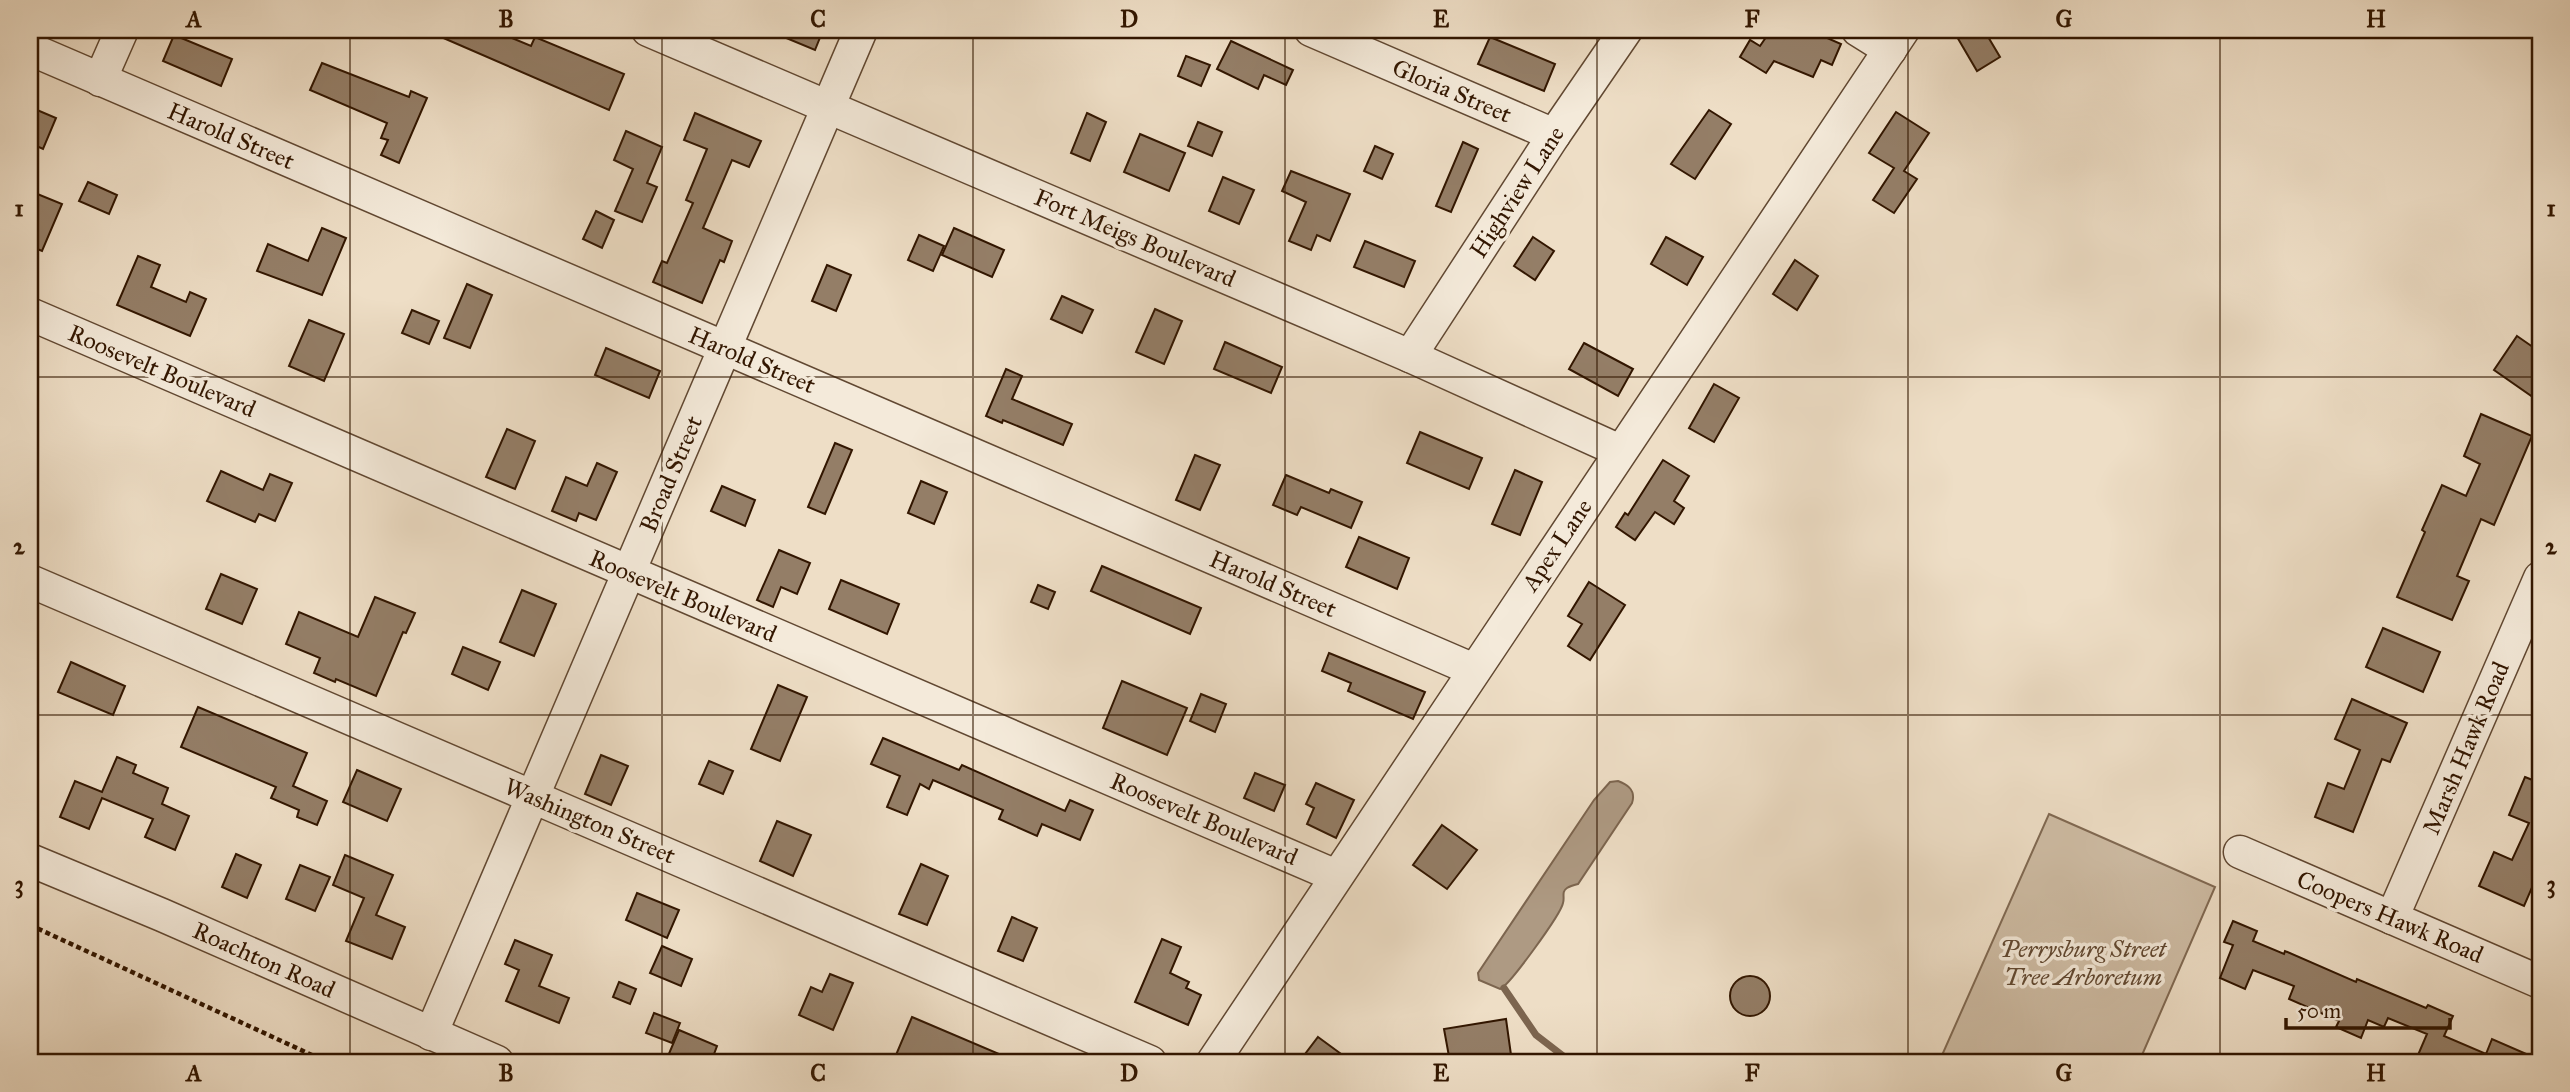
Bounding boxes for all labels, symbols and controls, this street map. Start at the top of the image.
text: A [184,5,202,33]
text: B [498,5,514,33]
text: C [810,5,826,33]
text: D [1120,5,1138,33]
text: E [1433,5,1450,33]
text: F [1744,5,1760,33]
text: G [2056,5,2073,33]
text: H [2366,5,2386,33]
street label: Gloria Street [1388,52,1517,130]
street label: Harold Street [163,96,300,176]
street label: Highview Lane [1463,120,1571,264]
street label: Fort Meigs Boulevard [1030,182,1240,294]
text: 1 [14,194,24,222]
text: 1 [2546,194,2556,222]
street label: Roosevelt Boulevard [64,318,260,424]
street label: Harold Street [684,320,821,400]
street label: Broad Street [633,411,709,537]
street label: Apex Lane [1515,493,1599,598]
text: 2 [13,532,25,560]
text: 2 [2545,532,2557,560]
street label: Roosevelt Boulevard [585,543,781,649]
street label: Harold Street [1205,544,1342,624]
street label: Marsh Hawk Road [2416,657,2516,839]
street label: Roosevelt Boulevard [1106,766,1302,872]
street label: Washington Street [500,771,681,871]
street label: Coopers Hawk Road [2292,864,2488,970]
text: 3 [14,870,24,899]
text: 3 [2546,870,2556,899]
street label: Roachton Road [188,915,340,1005]
park label: Perrysburg Street Tree Arboretum [2000,934,2168,992]
scale bar [2286,987,2451,1031]
text: 50 m [2297,998,2342,1024]
text: A [184,1059,202,1087]
text: B [498,1059,514,1087]
text: C [810,1059,826,1087]
text: D [1120,1059,1138,1087]
text: E [1433,1059,1450,1087]
text: F [1744,1059,1760,1087]
text: G [2056,1059,2073,1087]
text: H [2366,1059,2386,1087]

